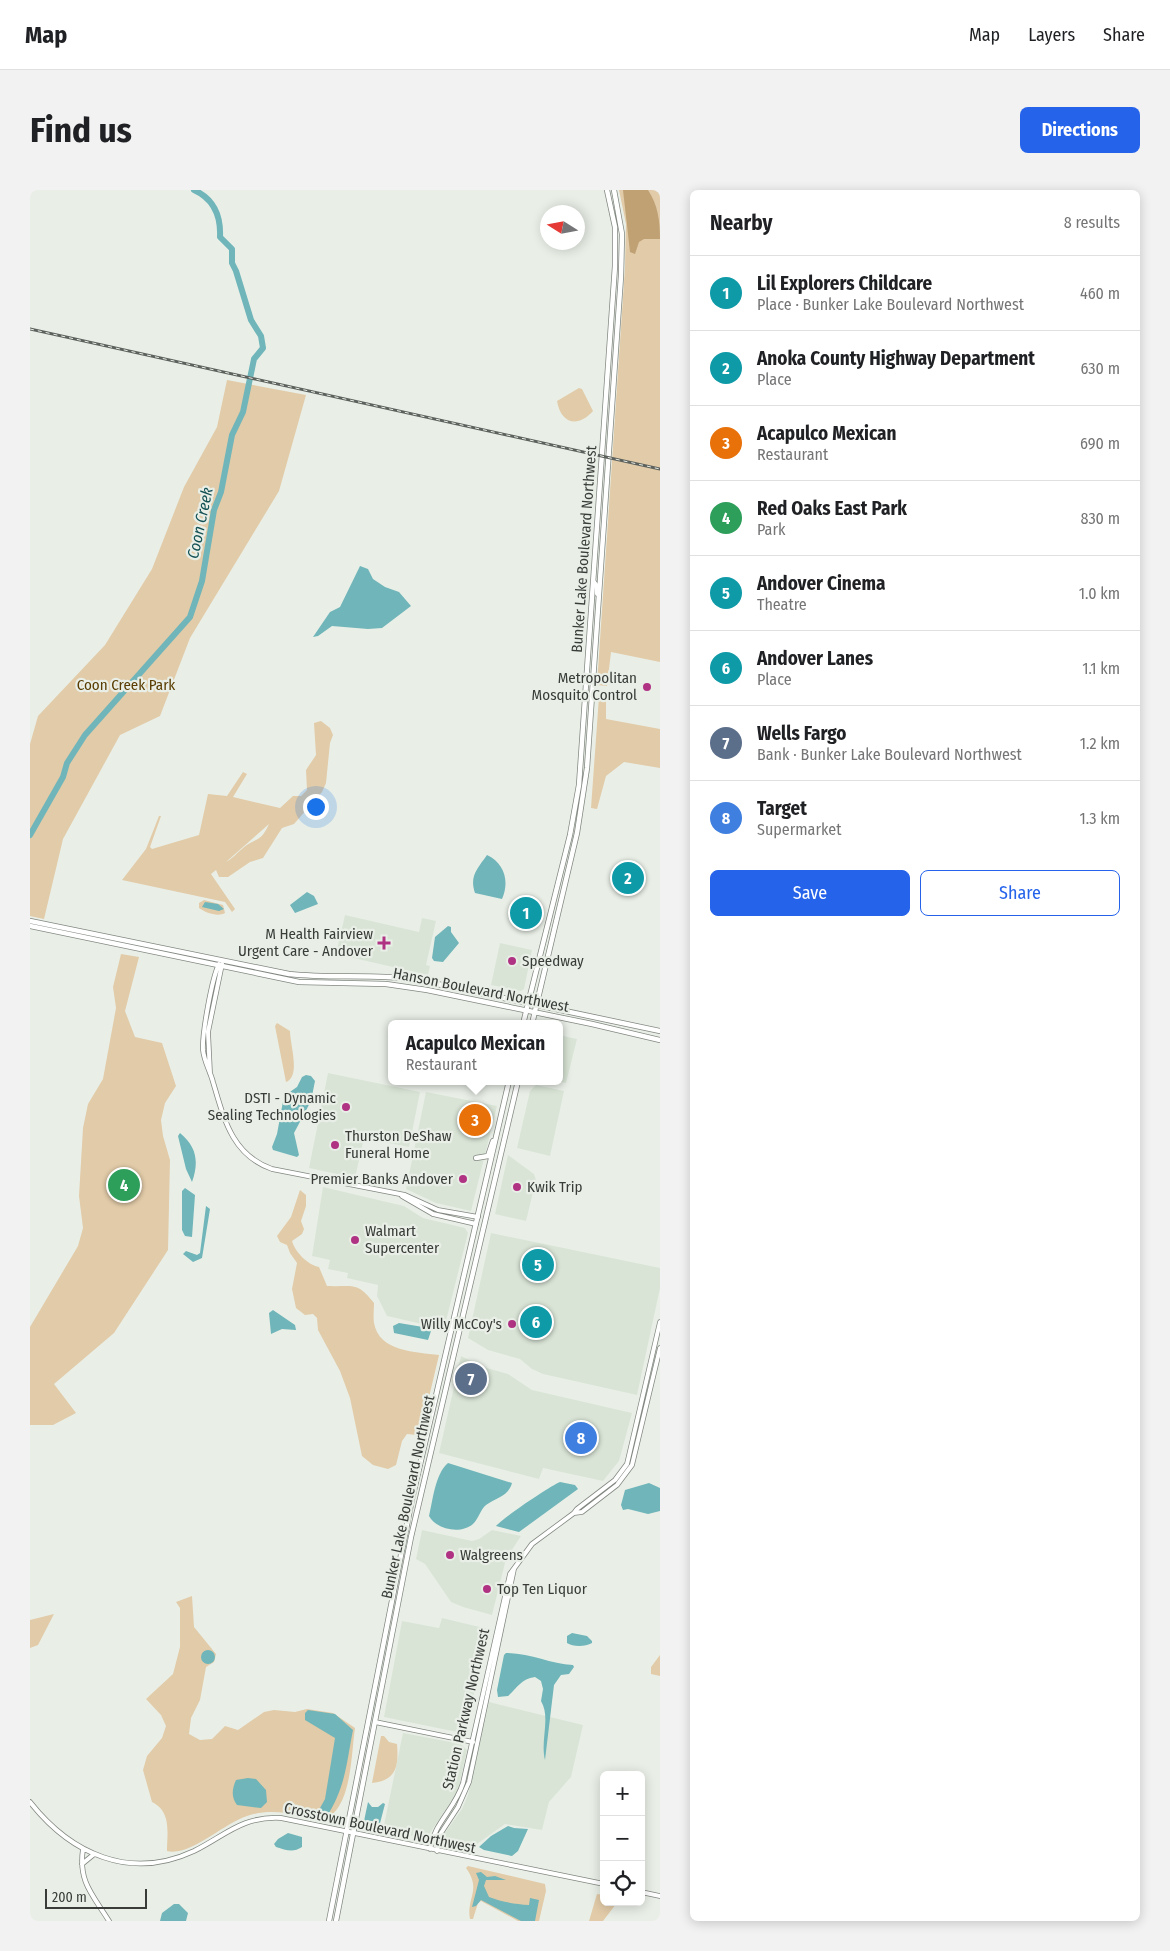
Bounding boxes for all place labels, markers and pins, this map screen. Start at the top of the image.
place label: Metropolitan Mosquito Control [532,669,637,704]
marker: Metropolitan Mosquito Control [641,681,653,693]
pin: 2 [612,859,644,897]
pin: 1 [510,894,542,932]
place label: M Health Fairview Urgent Care - Andover [238,925,374,960]
marker: M Health Fairview Urgent Care - Andover [377,936,391,950]
place label: Speedway [522,952,584,970]
marker: Speedway [506,955,518,967]
place label: DSTI - Dynamic Sealing Technologies [208,1089,337,1124]
marker: DSTI - Dynamic Sealing Technologies [340,1101,352,1113]
pin: 3 [459,1101,491,1139]
place label: Thurston DeShaw Funeral Home [345,1127,452,1162]
marker: Thurston DeShaw Funeral Home [329,1139,341,1151]
pin: 4 [108,1166,140,1204]
place label: Premier Banks Andover [311,1170,454,1188]
marker: Premier Banks Andover [457,1173,469,1185]
place label: Kwik Trip [527,1178,583,1196]
marker: Kwik Trip [511,1181,523,1193]
place label: Walmart Supercenter [365,1222,440,1257]
marker: Walmart Supercenter [349,1234,361,1246]
pin: 5 [522,1246,554,1284]
pin: 6 [520,1303,552,1341]
place label: Willy McCoy's [421,1315,502,1333]
marker: Willy McCoy's [506,1318,518,1330]
pin: 7 [455,1360,487,1398]
pin: 8 [565,1419,597,1457]
place label: Walgreens [460,1546,523,1564]
marker: Walgreens [444,1549,456,1561]
place label: Top Ten Liquor [497,1580,588,1598]
marker: Top Ten Liquor [481,1583,493,1595]

